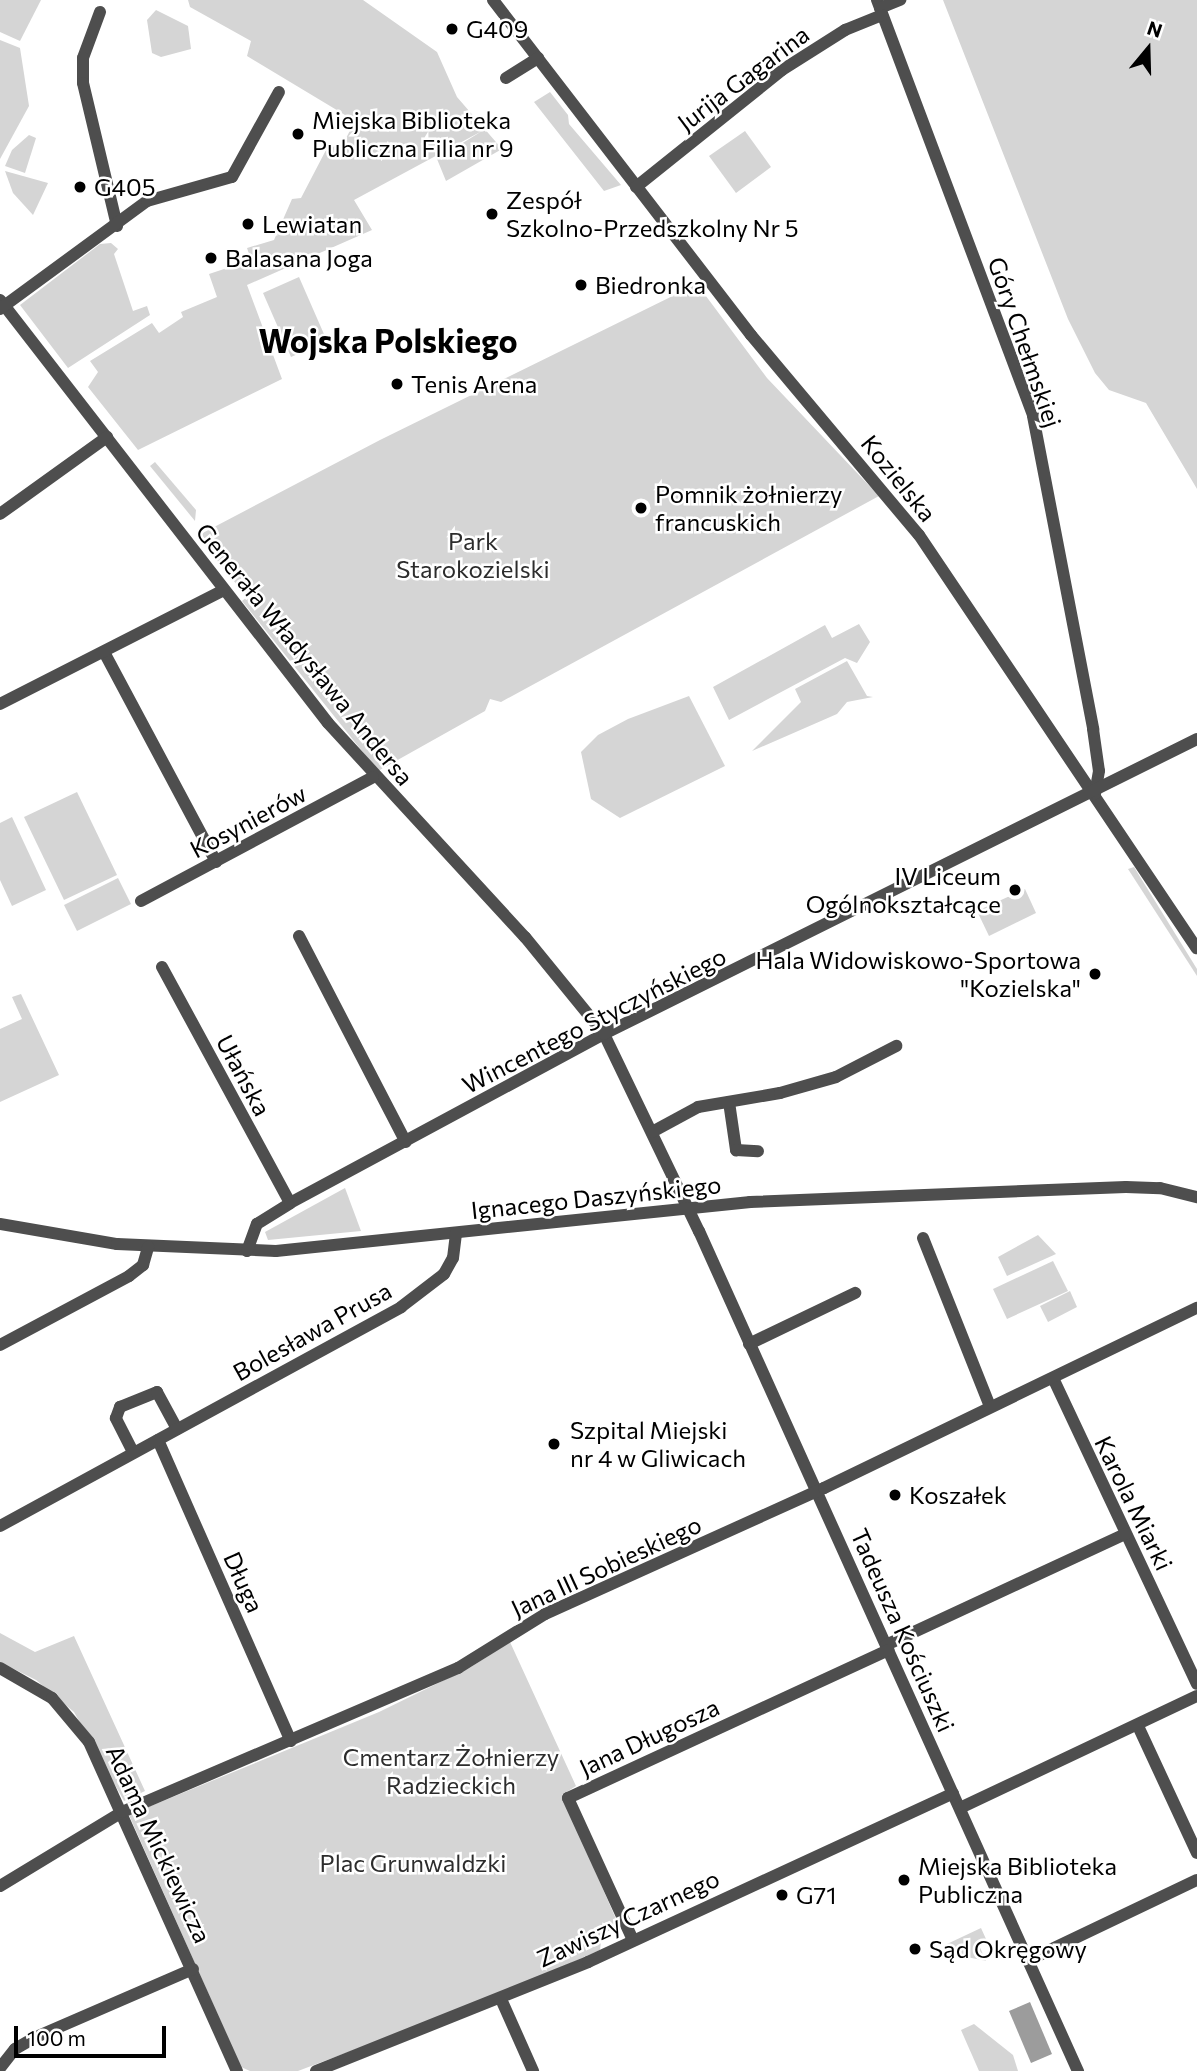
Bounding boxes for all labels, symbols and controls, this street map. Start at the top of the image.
north arrow [1113,14,1183,84]
place label: G409 [466,15,528,43]
text: N [1145,15,1165,42]
street label: Jurija Gagarina [672,19,814,137]
marker: G409 [444,21,460,37]
place label: Miejska Biblioteka Publiczna Filia nr 9 [312,106,513,162]
marker: Miejska Biblioteka Publiczna Filia nr 9 [290,126,306,142]
place label: G405 [94,173,155,201]
marker: G405 [72,179,88,195]
place label: Zespół Szkolno-Przedszkolny Nr 5 [506,186,799,242]
marker: Zespół Szkolno-Przedszkolny Nr 5 [484,206,500,222]
place label: Lewiatan [262,210,362,238]
marker: Lewiatan [240,216,256,232]
place label: Balasana Joga [225,244,373,272]
marker: Balasana Joga [203,250,219,266]
street label: Góry Chełmskiej [982,253,1068,431]
place label: Biedronka [595,271,706,299]
marker: Biedronka [573,277,589,293]
district label: Wojska Polskiego [258,321,518,359]
place label: Tenis Arena [411,370,537,398]
marker: Tenis Arena [389,376,405,392]
street label: Kozielska [855,429,943,527]
place label: Pomnik żołnierzy francuskich [655,480,842,536]
marker: Pomnik żołnierzy francuskich [633,500,649,516]
street label: Generała Władysława Andersa [190,517,420,791]
park label: Park Starokozielski [396,527,550,583]
street label: Kosynierów [185,778,311,864]
place label: IV Liceum Ogólnokształcące [806,862,1001,918]
marker: IV Liceum Ogólnokształcące [1007,882,1023,898]
street label: Wincentego Styczyńskiego [457,941,731,1099]
place label: Hala Widowiskowo-Sportowa "Kozielska" [756,946,1081,1002]
marker: Hala Widowiskowo-Sportowa "Kozielska" [1087,966,1103,982]
street label: Ułańska [211,1030,277,1120]
street label: Ignacego Daszyńskiego [470,1170,722,1224]
street label: Bolesława Prusa [228,1276,396,1386]
place label: Szpital Miejski nr 4 w Gliwicach [570,1416,746,1472]
street label: Karola Miarki [1089,1431,1179,1575]
marker: Szpital Miejski nr 4 w Gliwicach [544,1434,564,1454]
place label: Koszałek [909,1481,1007,1509]
marker: Koszałek [887,1487,903,1503]
street label: Jana III Sobieskiego [506,1509,706,1623]
street label: Tadeusza Kościuszki [845,1524,961,1736]
street label: Długa [218,1547,270,1617]
street label: Jana Długosza [574,1692,724,1782]
street label: Adama Mickiewicza [101,1741,217,1947]
park label: Cmentarz Żołnierzy Radzieckich [343,1743,559,1799]
park label: Plac Grunwaldzki [320,1849,506,1877]
place label: Miejska Biblioteka Publiczna [918,1852,1117,1908]
street label: Zawiszy Czarnego [532,1863,724,1973]
marker: Miejska Biblioteka Publiczna [896,1872,912,1888]
place label: G71 [796,1881,837,1909]
marker: G71 [774,1887,790,1903]
place label: Sąd Okręgowy [929,1935,1087,1963]
marker: Sąd Okręgowy [907,1941,923,1957]
scale bar [18,2011,170,2056]
text: 100 m [27,2025,86,2050]

